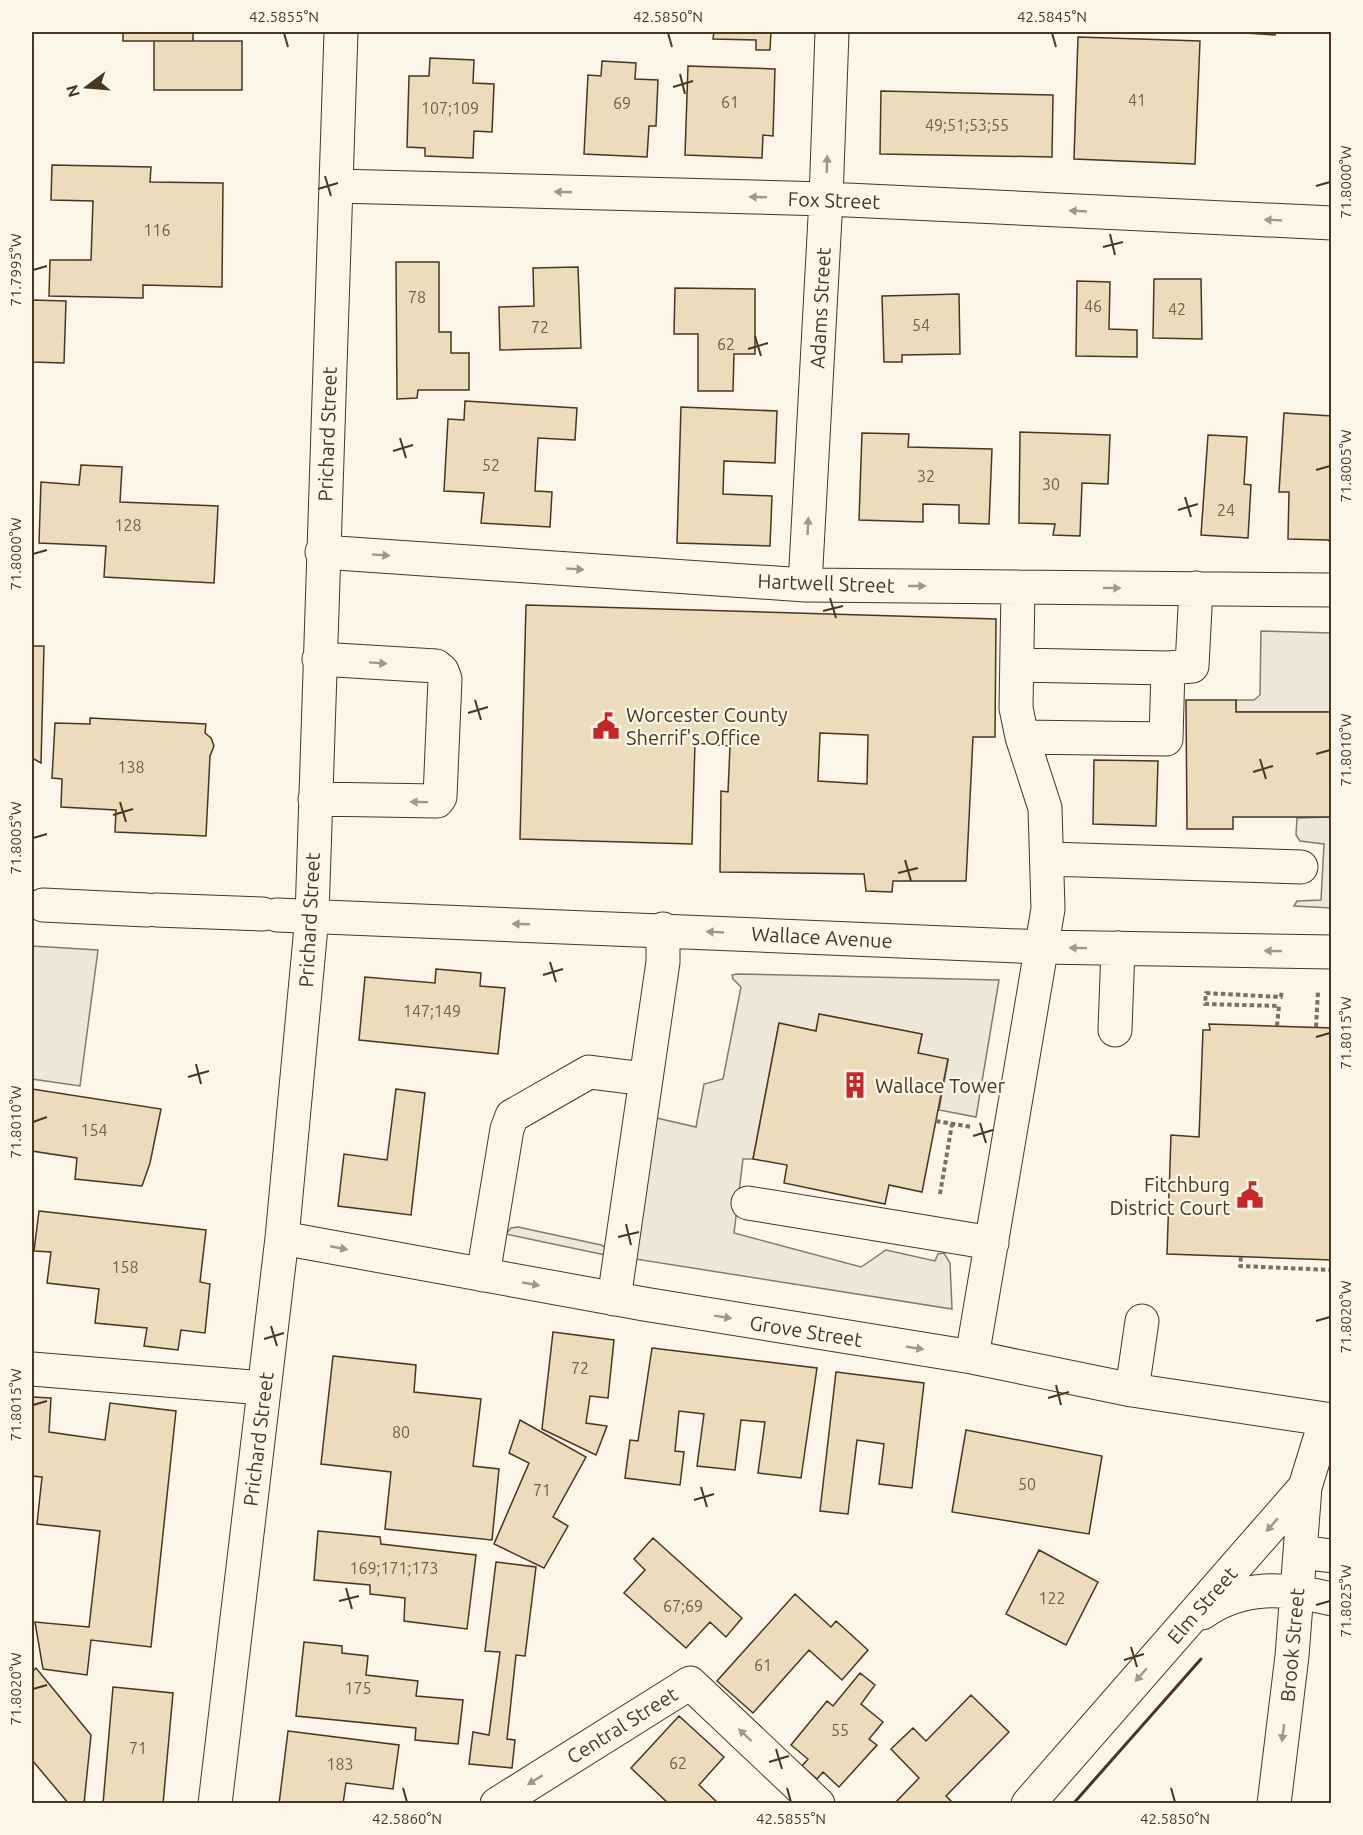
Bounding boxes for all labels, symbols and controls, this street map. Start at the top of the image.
text: 42.5855°N [249,8,319,25]
text: 42.5850°N [633,8,703,25]
text: 42.5845°N [1017,8,1087,25]
north arrow [57,57,117,117]
text: N [62,83,83,99]
house number: 41 [1128,91,1146,109]
house number: 61 [721,93,739,111]
house number: 69 [613,94,631,112]
house number: 107;109 [421,99,479,117]
house number: 49;51;53;55 [925,116,1009,134]
text: 71.8000°W [1337,145,1354,219]
one-way arrow [823,154,832,173]
one-way arrow [553,187,572,197]
street label: Fox Street [787,187,881,213]
one-way arrow [748,192,767,202]
one-way arrow [1069,206,1088,215]
one-way arrow [1264,215,1283,224]
house number: 116 [143,221,171,239]
text: 71.7995°W [7,233,24,307]
street label: Adams Street [805,247,835,369]
house number: 78 [408,288,426,306]
house number: 46 [1084,297,1102,315]
house number: 42 [1168,300,1186,318]
house number: 54 [912,316,930,334]
house number: 72 [531,318,549,336]
house number: 62 [717,335,735,353]
street label: Prichard Street [313,366,341,502]
text: 71.8005°W [1337,429,1354,503]
house number: 52 [482,456,500,474]
house number: 32 [917,467,935,485]
house number: 30 [1042,475,1060,493]
house number: 24 [1217,501,1235,519]
house number: 128 [114,516,142,534]
text: 71.8000°W [7,517,24,591]
one-way arrow [803,517,812,536]
one-way arrow [371,551,390,560]
one-way arrow [566,564,585,574]
street label: Hartwell Street [757,569,895,597]
one-way arrow [907,581,926,591]
one-way arrow [1102,583,1121,592]
one-way arrow [368,658,387,667]
place label: Worcester County Sherrif's Office [626,703,788,749]
public building icon: Worcester County Sherrif's Office [591,711,621,741]
text: 71.8010°W [1337,713,1354,787]
house number: 138 [117,758,145,776]
one-way arrow [409,797,428,806]
text: 71.8005°W [7,801,24,875]
street label: Prichard Street [294,852,324,988]
one-way arrow [511,919,530,929]
street label: Wallace Avenue [751,922,893,952]
one-way arrow [706,927,725,936]
one-way arrow [1069,943,1088,953]
one-way arrow [1264,946,1283,956]
text: 71.8015°W [1337,996,1354,1070]
house number: 147;149 [403,1002,461,1020]
building icon: Wallace Tower [840,1070,870,1100]
place label: Wallace Tower [875,1074,1005,1097]
text: 71.8010°W [7,1085,24,1159]
house number: 154 [80,1121,108,1139]
place label: Fitchburg District Court [1110,1173,1230,1219]
public building icon: Fitchburg District Court [1235,1180,1265,1210]
one-way arrow [330,1244,349,1253]
house number: 158 [111,1258,139,1276]
one-way arrow [521,1280,540,1289]
text: 71.8020°W [1337,1280,1354,1354]
street label: Grove Street [748,1311,864,1351]
one-way arrow [714,1313,733,1322]
one-way arrow [906,1344,925,1353]
house number: 72 [571,1359,589,1377]
text: 71.8015°W [7,1368,24,1442]
street label: Prichard Street [238,1370,278,1507]
house number: 80 [392,1423,410,1441]
house number: 50 [1018,1475,1036,1493]
house number: 71 [533,1481,551,1499]
one-way arrow [1266,1517,1279,1532]
house number: 169;171;173 [349,1559,439,1577]
street label: Elm Street [1162,1562,1242,1648]
text: 71.8025°W [1337,1564,1354,1638]
street label: Brook Street [1276,1587,1308,1703]
house number: 122 [1038,1589,1066,1607]
house number: 67;69 [663,1597,703,1615]
text: 71.8020°W [7,1652,24,1726]
house number: 61 [754,1656,772,1674]
one-way arrow [1134,1667,1147,1682]
house number: 175 [344,1679,372,1697]
street label: Central Street [562,1682,682,1768]
house number: 55 [831,1721,849,1739]
one-way arrow [1279,1724,1288,1743]
one-way arrow [738,1728,752,1742]
house number: 71 [129,1739,147,1757]
house number: 62 [669,1754,687,1772]
house number: 183 [326,1755,354,1773]
one-way arrow [527,1774,543,1785]
text: 42.5860°N [372,1810,442,1827]
text: 42.5855°N [756,1810,826,1827]
text: 42.5850°N [1140,1810,1210,1827]

